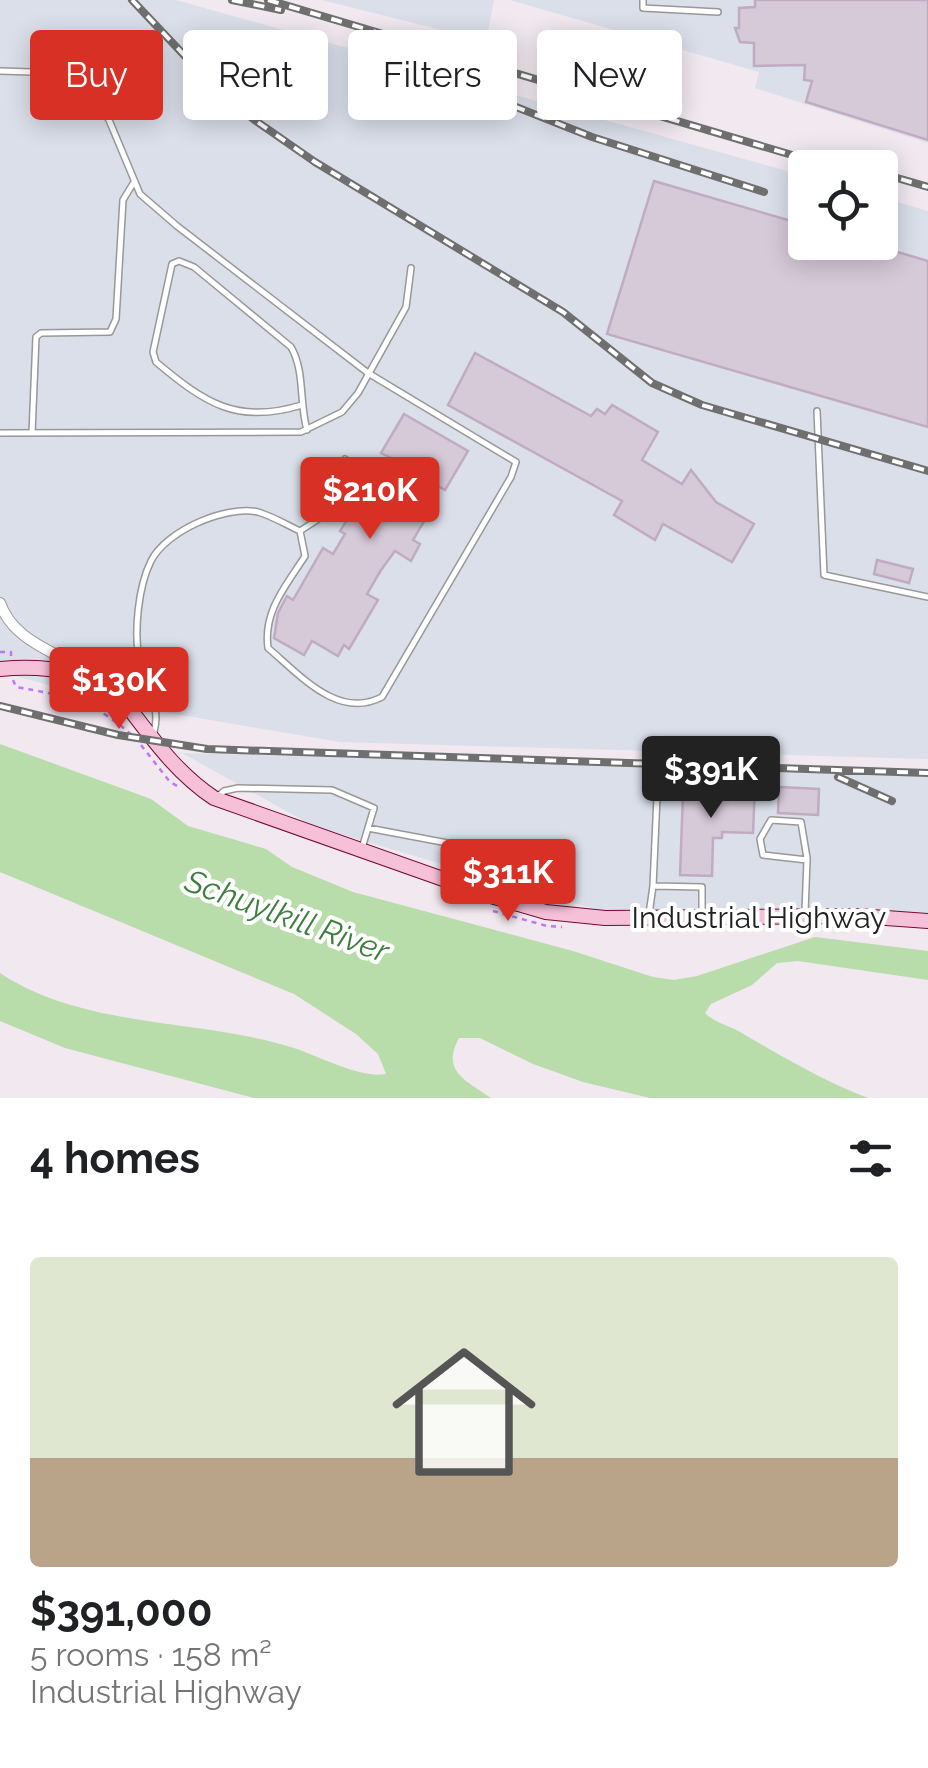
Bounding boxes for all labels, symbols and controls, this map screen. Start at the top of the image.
chip: Buy [30,30,163,120]
chip: Rent [183,30,328,120]
chip: Filters [348,30,517,120]
chip: New [537,30,682,120]
map controls [788,150,898,260]
button: locate [788,150,898,260]
pin: $210K [300,457,440,542]
text: $210K [322,471,418,508]
pin: $130K [49,647,189,732]
text: $130K [71,661,167,698]
pin: $391K [641,736,781,821]
text: $391K [664,750,758,787]
pin: $311K [438,839,578,924]
text: $311K [463,853,554,890]
water label: Schuylkill River [179,861,395,970]
street label: Industrial Highway [632,900,886,935]
icon: filters [843,1131,898,1186]
text: 4 homes [30,1134,200,1183]
icon: home [374,1322,554,1502]
text: $391,000 [30,1587,212,1636]
text: 5 rooms · 158 m² [30,1636,272,1673]
text: Industrial Highway [30,1673,302,1710]

